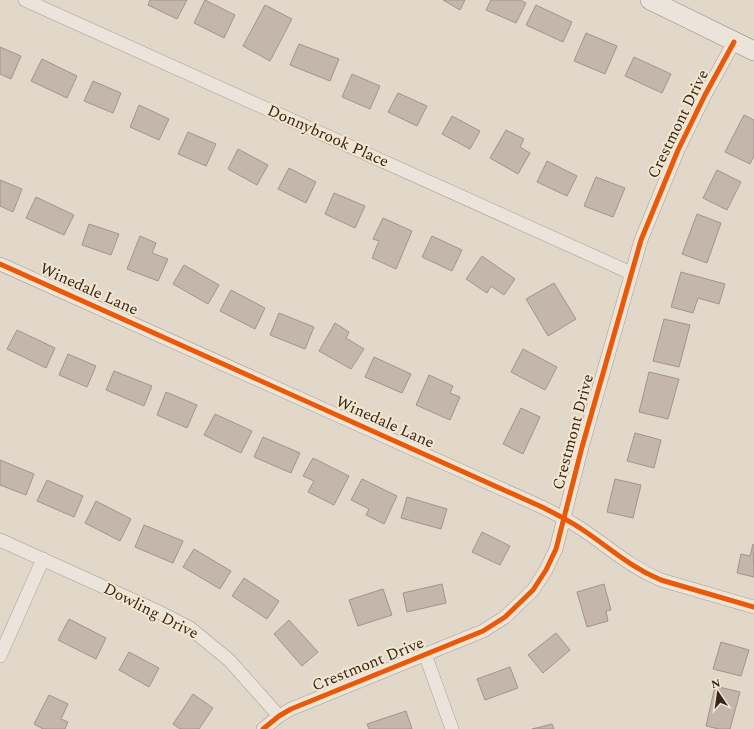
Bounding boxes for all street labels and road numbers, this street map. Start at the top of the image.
street label: Crestmont Drive [641,65,715,183]
street label: Donnybrook Place [263,98,393,174]
street label: Winedale Lane [36,257,142,321]
street label: Crestmont Drive [546,371,600,493]
street label: Winedale Lane [332,390,438,454]
street label: Dowling Drive [99,577,203,645]
street label: Crestmont Drive [308,631,428,697]

